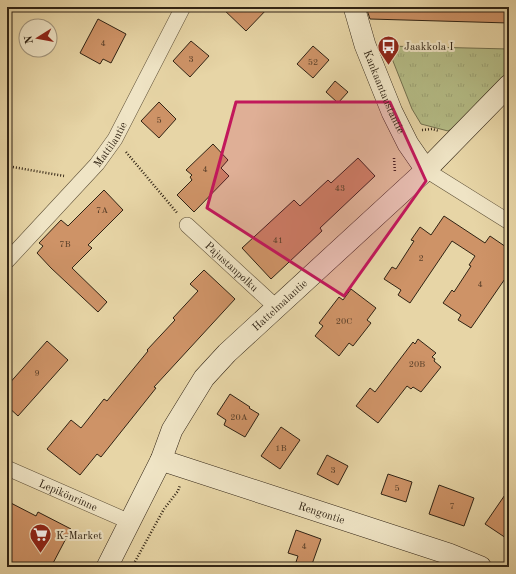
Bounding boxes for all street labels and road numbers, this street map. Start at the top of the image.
street label: Kankaantaustantie [361,49,406,136]
street label: Mattilantie [93,121,130,170]
street label: Pajustanpolku [202,240,260,294]
street label: Hattelmalantie [251,278,310,334]
street label: Lepikönrinne [37,479,99,514]
street label: Rengontie [297,501,346,527]

